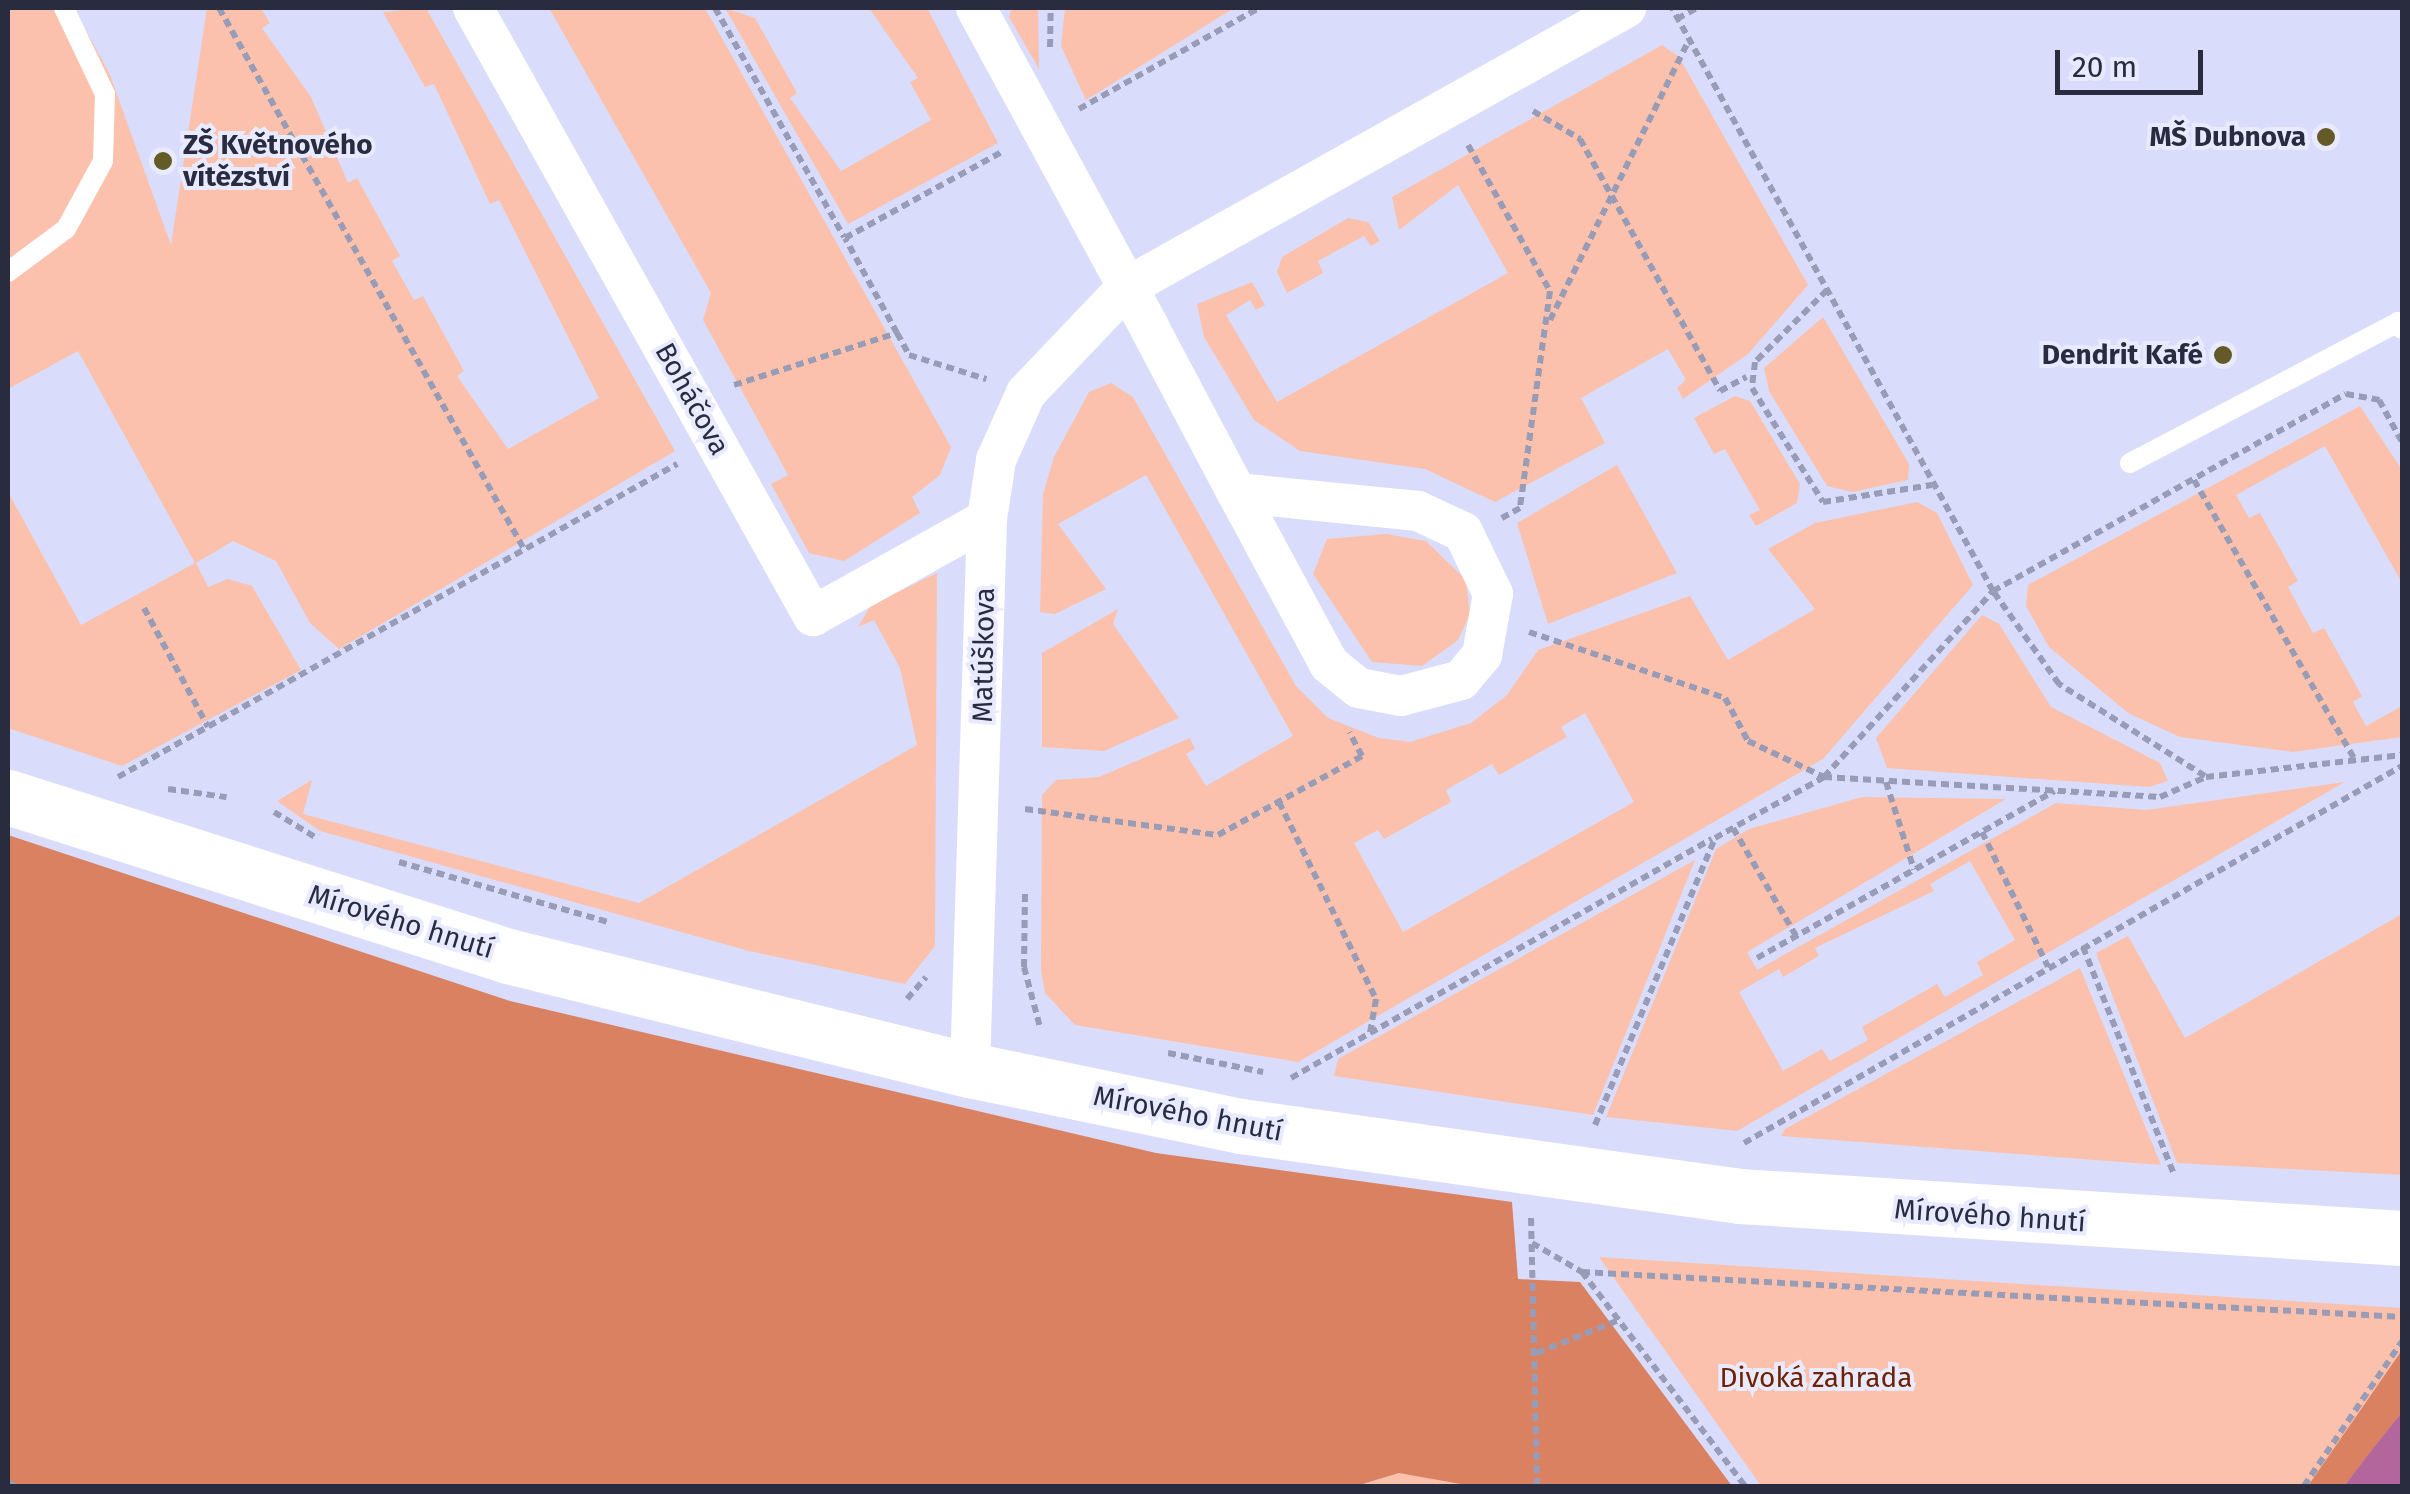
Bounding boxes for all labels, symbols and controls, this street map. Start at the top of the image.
scale bar [2060,30,2208,92]
text: 20 m [2072,49,2137,85]
place label: MŠ Dubnova [2149,120,2306,154]
marker: MŠ Dubnova [2315,126,2337,148]
place label: ZŠ Květnového vítězství [183,128,373,194]
marker: ZŠ Květnového vítězství [152,150,174,172]
street label: Boháčova [648,337,736,461]
place label: Dendrit Kafé [2042,338,2203,372]
marker: Dendrit Kafé [2212,344,2234,366]
street label: Matúškova [966,587,1002,723]
street label: Mírového hnutí [304,878,498,966]
street label: Mírového hnutí [1091,1079,1285,1149]
street label: Mírového hnutí [1893,1193,2087,1239]
park label: Divoká zahrada [1719,1361,1913,1395]

